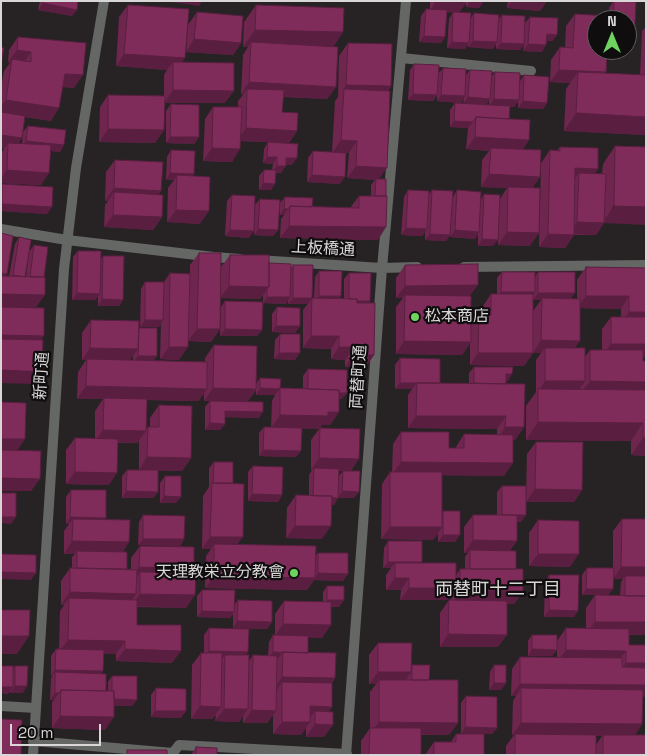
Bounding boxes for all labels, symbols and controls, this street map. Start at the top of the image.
north arrow [587,10,637,60]
text: N [607,12,617,30]
street label: 上板橋通 [291,238,355,260]
place label: 松本商店 [425,307,489,327]
marker: 松本商店 [409,311,421,323]
street label: 両替町通 [347,344,371,410]
street label: 新町通 [31,351,53,401]
place label: 天理教栄立分教會 [156,563,284,583]
marker: 天理教栄立分教會 [288,567,300,579]
district label: 両替町十二丁目 [435,579,561,601]
scale bar [12,714,104,746]
text: 20 m [18,723,53,742]

